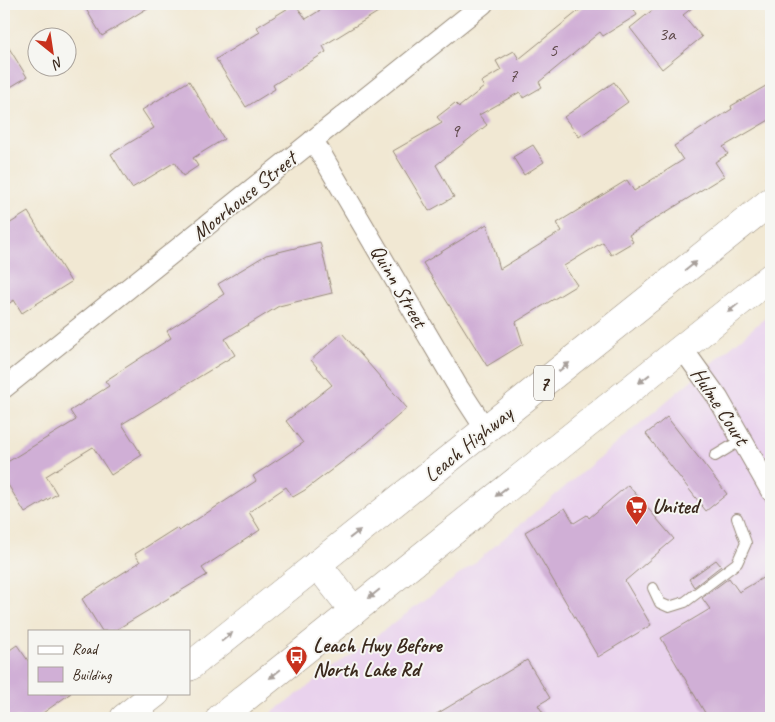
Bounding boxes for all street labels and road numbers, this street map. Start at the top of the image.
street label: Moorhouse Street [186,144,304,246]
street label: Quinn Street [365,240,434,334]
street label: Hulme Court [685,362,756,452]
road number: 7 [534,366,554,400]
street label: Leach Highway [418,399,519,488]

